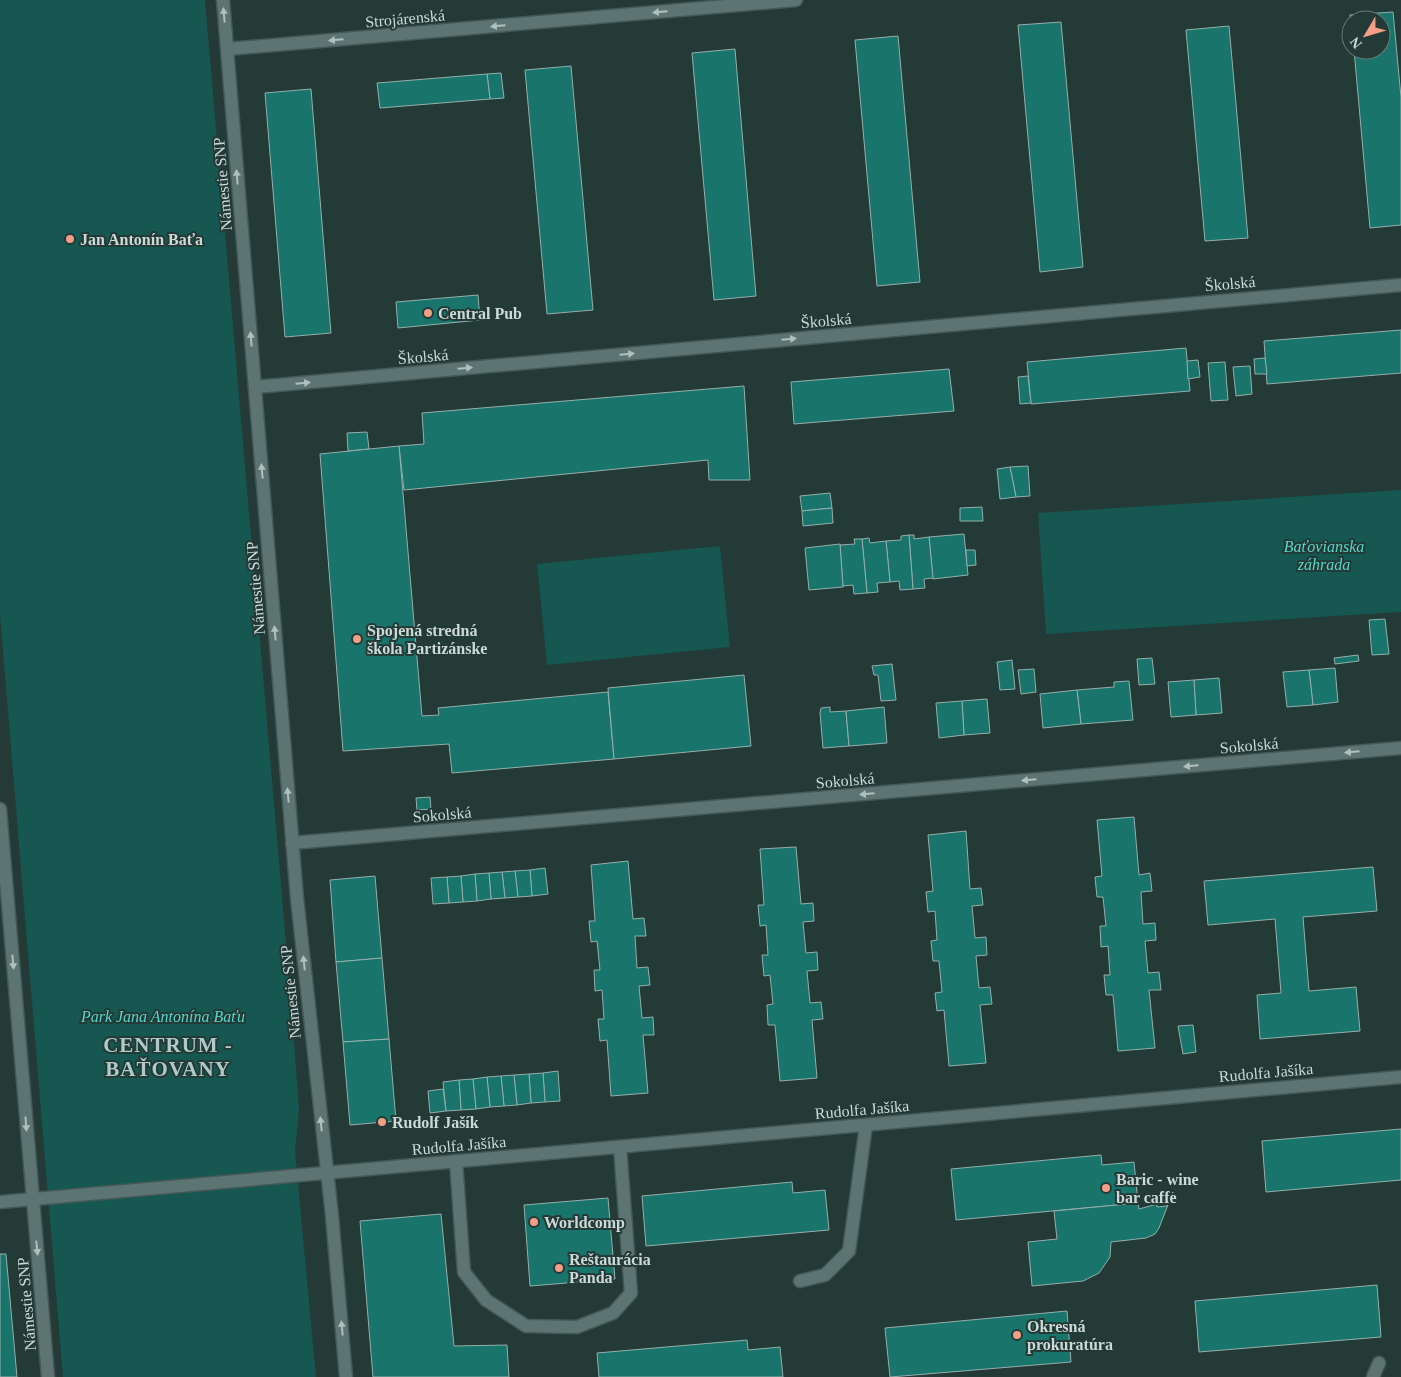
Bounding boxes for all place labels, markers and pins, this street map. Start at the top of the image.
place label: Jan Antonín Baťa [80,231,203,248]
marker: Jan Antonín Baťa [64,233,76,245]
place label: Central Pub [438,305,522,322]
marker: Central Pub [422,307,434,319]
place label: Spojená stredná škola Partizánske [367,622,487,657]
marker: Spojená stredná škola Partizánske [351,633,363,645]
place label: Rudolf Jašík [392,1114,479,1131]
marker: Rudolf Jašík [376,1116,388,1128]
place label: Baric - wine bar caffe [1116,1171,1199,1206]
marker: Baric - wine bar caffe [1100,1182,1112,1194]
place label: Worldcomp [544,1214,625,1232]
marker: Worldcomp [528,1216,540,1228]
place label: Reštaurácia Panda [569,1251,651,1286]
marker: Reštaurácia Panda [553,1262,565,1274]
place label: Okresná prokuratúra [1027,1318,1113,1354]
marker: Okresná prokuratúra [1011,1329,1023,1341]

